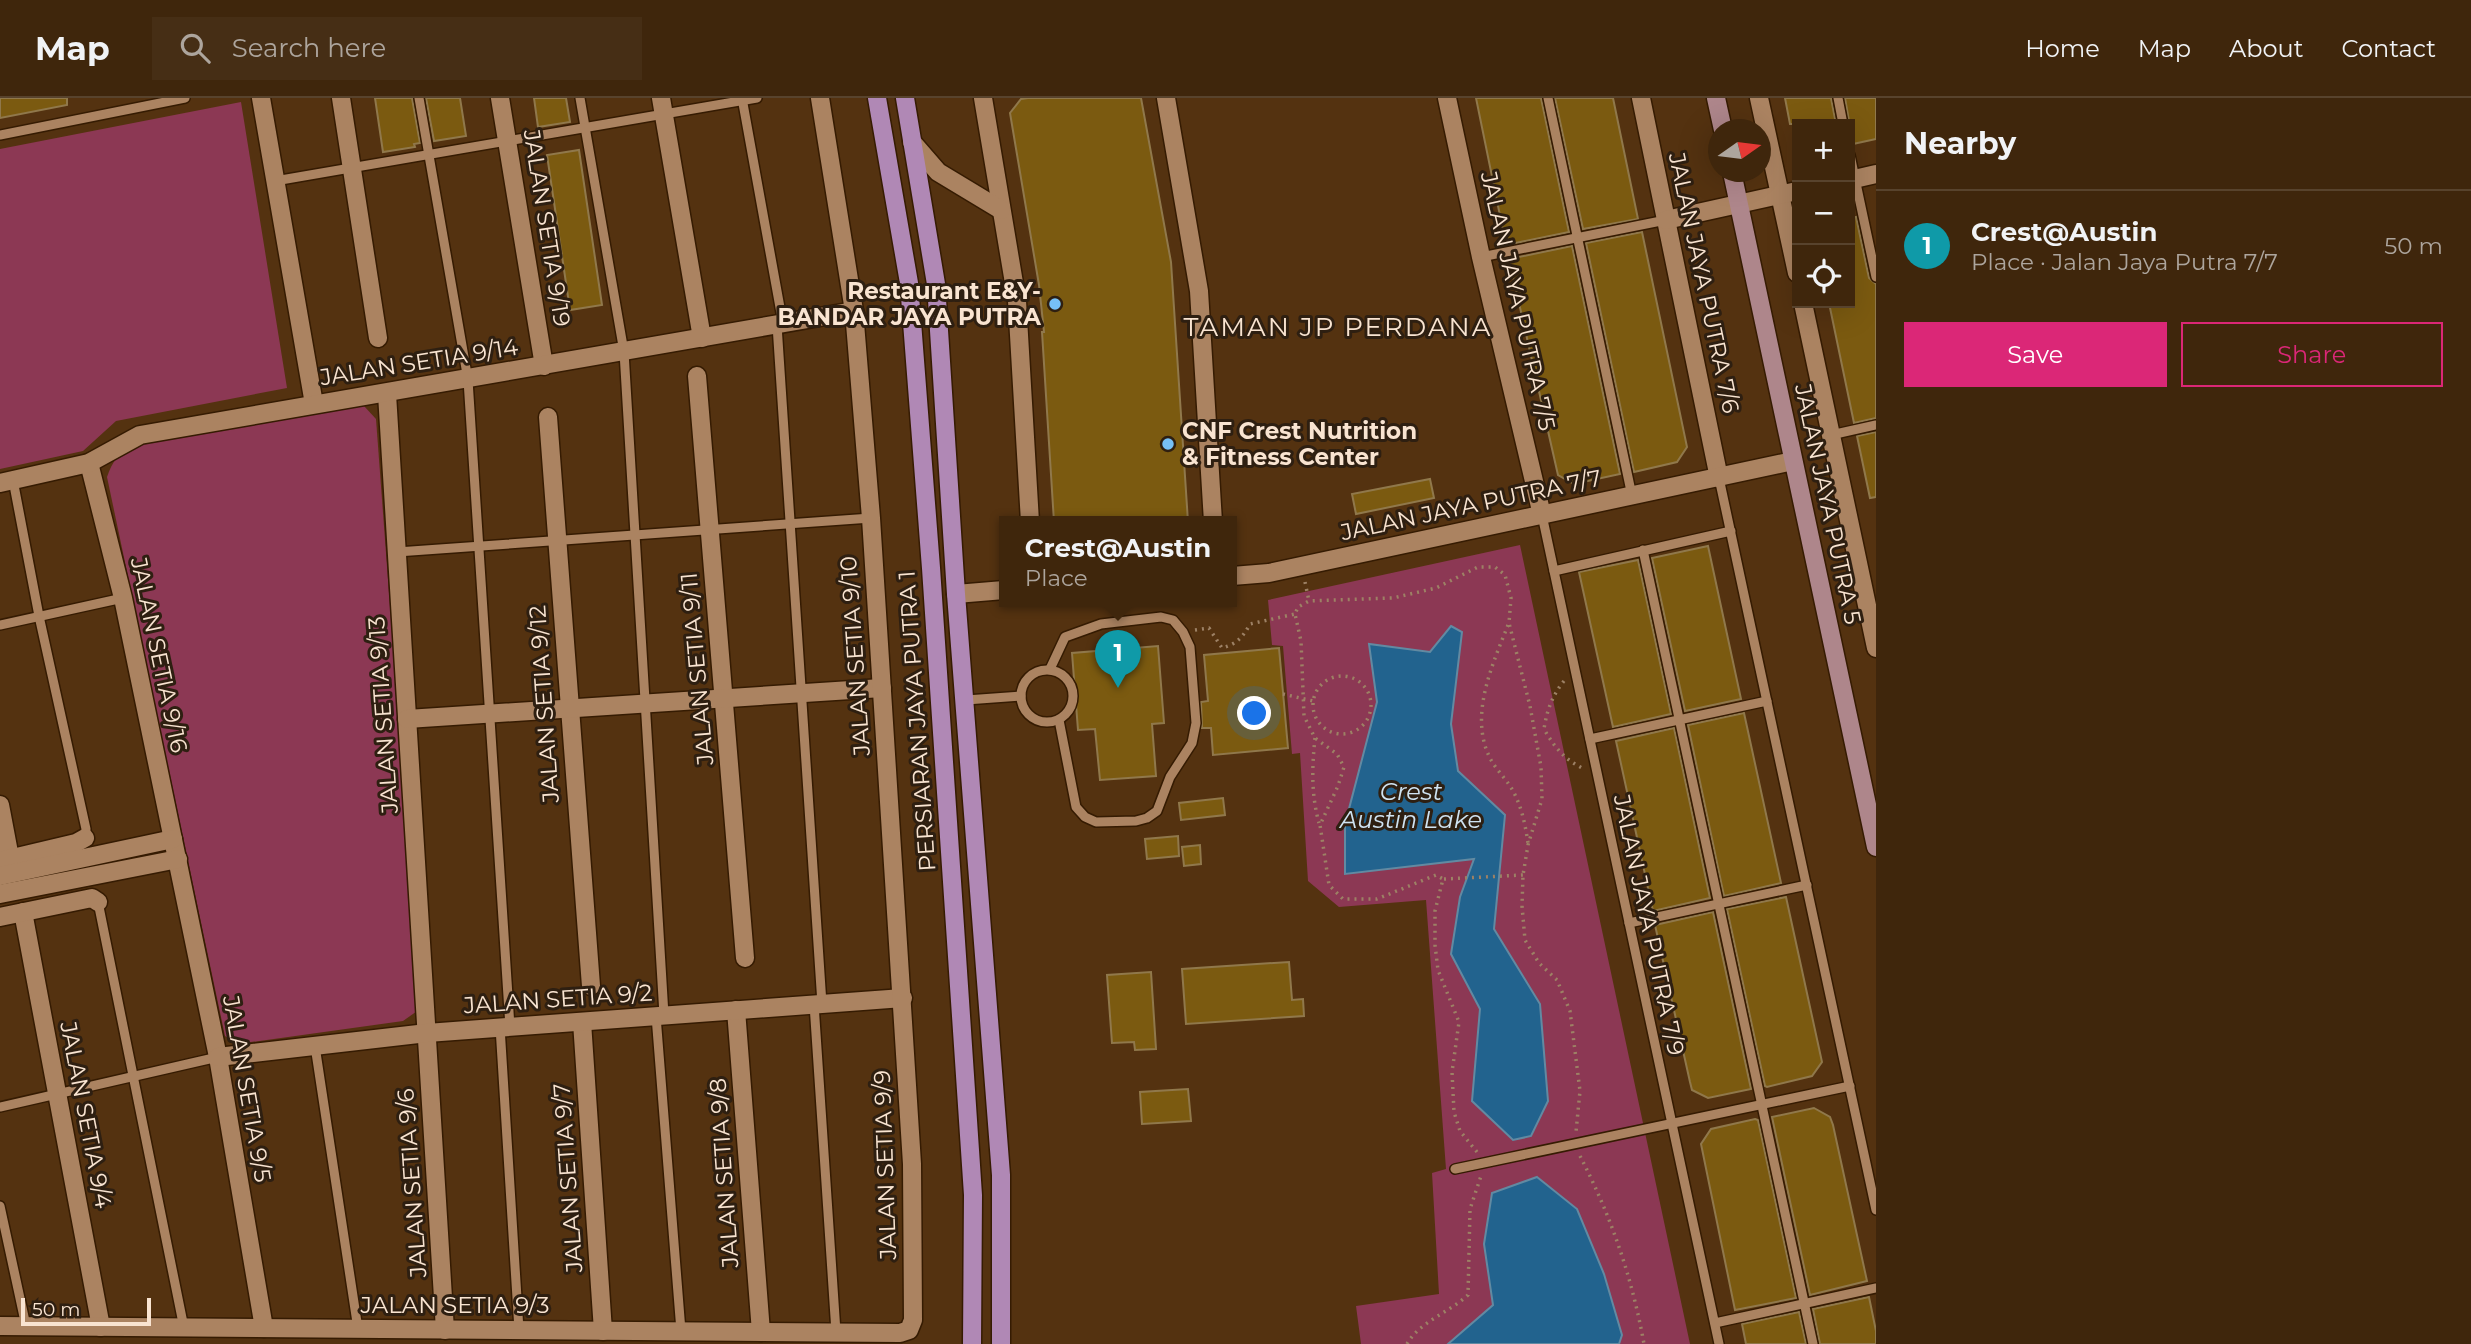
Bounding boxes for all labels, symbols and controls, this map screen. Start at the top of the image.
search box [152,17,642,80]
text: Map [35,28,110,68]
icon: search [176,29,214,67]
text: Search here [232,32,386,64]
text: Home [2025,34,2100,63]
text: Map [2138,34,2191,63]
text: About [2229,34,2303,63]
text: Contact [2341,34,2436,63]
north arrow [1708,119,1771,182]
map controls [1792,119,1855,308]
button: + [1792,119,1855,182]
text: Nearby [1904,125,2016,162]
street label: JALAN SETIA 9/19 [517,127,576,328]
street label: JALAN JAYA PUTRA 7/6 [1662,149,1745,416]
street label: JALAN JAYA PUTRA 7/5 [1474,168,1561,433]
button: − [1792,182,1855,245]
text: Crest@Austin [1971,216,2157,248]
text: 1 [1922,232,1932,260]
text: 50 m [2384,232,2443,260]
button: locate [1792,245,1855,308]
text: Place · Jalan Jaya Putra 7/7 [1971,248,2278,276]
place label: Restaurant E&Y- BANDAR JAYA PUTRA [777,277,1041,331]
marker: Restaurant E&Y- BANDAR JAYA PUTRA [1047,296,1063,312]
district label: TAMAN JP PERDANA [1184,311,1492,343]
button: Save [1904,322,2167,387]
button: Share [2181,322,2443,387]
street label: JALAN SETIA 9/14 [317,333,520,392]
street label: JALAN JAYA PUTRA 5 [1789,380,1867,627]
place label: CNF Crest Nutrition & Fitness Center [1182,417,1417,471]
marker: CNF Crest Nutrition & Fitness Center [1160,436,1176,452]
street label: JALAN JAYA PUTRA 7/7 [1337,464,1604,547]
popup [999,516,1237,607]
text: Crest@Austin [1025,532,1211,564]
street label: JALAN SETIA 9/16 [124,554,193,755]
street label: JALAN SETIA 9/10 [834,555,876,758]
text: Place [1025,564,1088,592]
street label: PERSIARAN JAYA PUTRA 1 [893,570,941,872]
street label: JALAN SETIA 9/11 [675,572,719,767]
street label: JALAN SETIA 9/12 [523,604,565,805]
street label: JALAN SETIA 9/13 [362,615,404,816]
pin: 1 [1095,630,1141,688]
your location [1237,696,1271,730]
water label: Crest Austin Lake [1338,777,1482,834]
street label: JALAN JAYA PUTRA 7/9 [1607,791,1690,1058]
street label: JALAN SETIA 9/2 [462,978,653,1020]
street label: JALAN SETIA 9/5 [217,993,277,1184]
street label: JALAN SETIA 9/4 [54,1018,118,1211]
street label: JALAN SETIA 9/9 [868,1070,902,1261]
street label: JALAN SETIA 9/8 [703,1077,745,1270]
street label: JALAN SETIA 9/7 [547,1082,589,1275]
street label: JALAN SETIA 9/6 [391,1088,433,1279]
street label: JALAN SETIA 9/3 [360,1291,549,1319]
scale bar [21,1295,150,1327]
text: 50 m [32,1298,80,1321]

